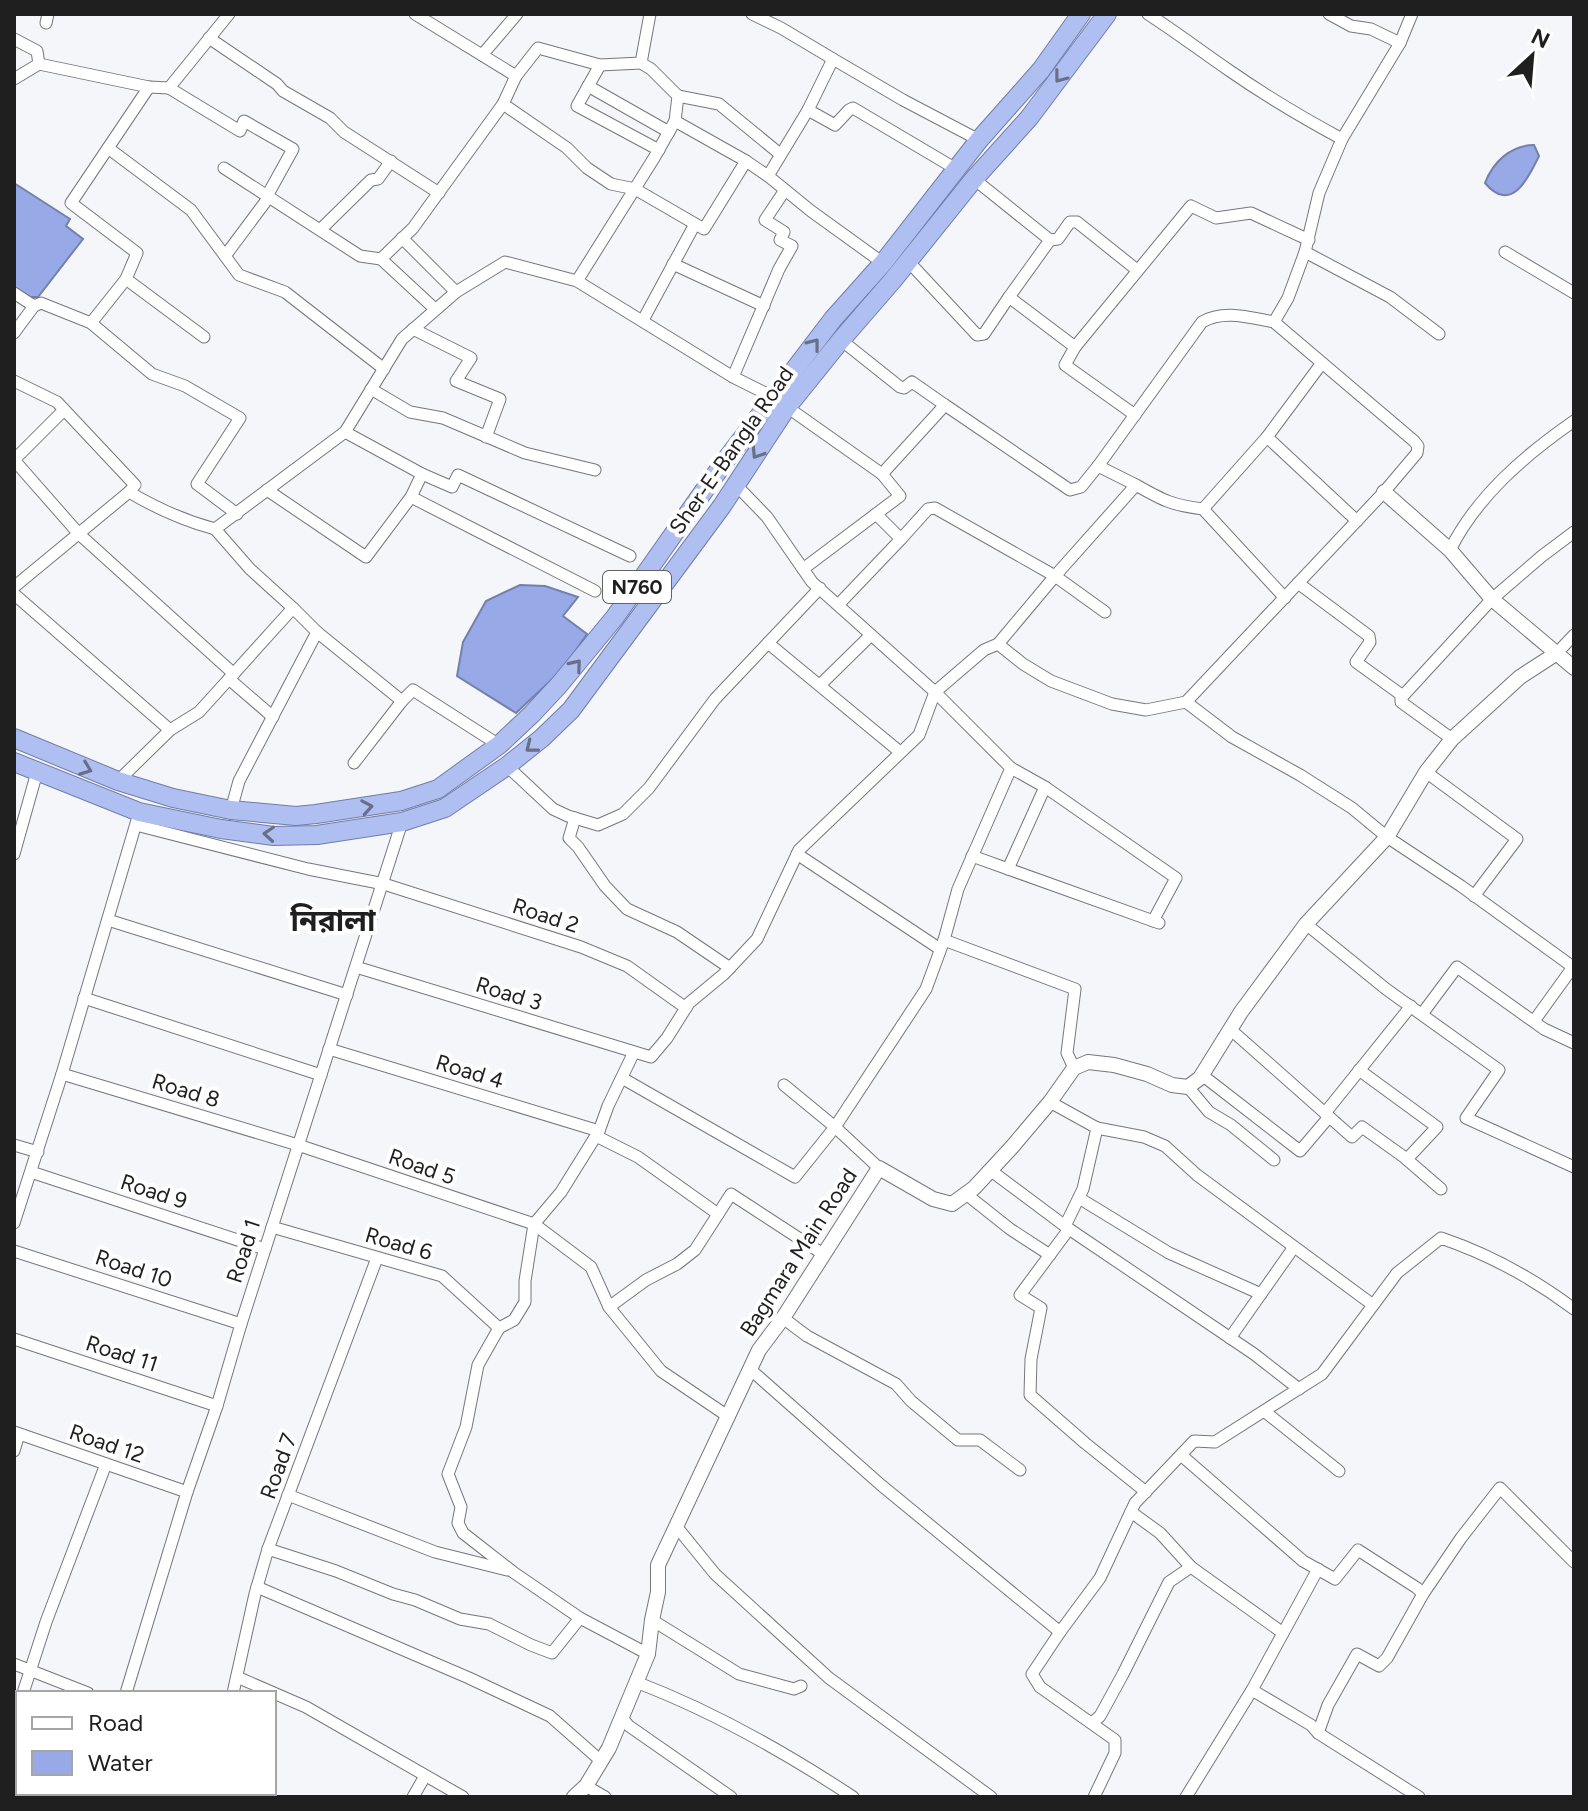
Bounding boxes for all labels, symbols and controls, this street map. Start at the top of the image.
north arrow [1492,16,1572,96]
text: N [1527,23,1554,54]
one-way arrow [1055,68,1070,82]
one-way arrow [805,338,819,353]
street label: Sher-E-Bangla Road [663,361,799,539]
one-way arrow [752,444,767,459]
road number: N760 [603,571,671,603]
one-way arrow [566,659,581,674]
one-way arrow [525,738,540,752]
one-way arrow [78,759,92,776]
one-way arrow [360,800,374,817]
one-way arrow [262,826,275,843]
street label: Road 2 [509,892,583,939]
district label: নিরালা [290,902,376,939]
street label: Road 3 [472,971,545,1016]
street label: Road 4 [433,1048,507,1095]
street label: Road 8 [149,1067,223,1114]
street label: Road 5 [385,1143,459,1190]
street label: Bagmara Main Road [734,1163,863,1341]
street label: Road 9 [117,1168,191,1215]
street label: Road 1 [221,1216,266,1286]
street label: Road 6 [362,1221,436,1266]
street label: Road 10 [92,1243,176,1294]
street label: Road 11 [82,1329,161,1378]
street label: Road 12 [66,1418,148,1469]
street label: Road 7 [254,1429,303,1503]
legend [16,1691,276,1795]
text: Road [88,1708,143,1737]
text: Water [88,1748,153,1777]

